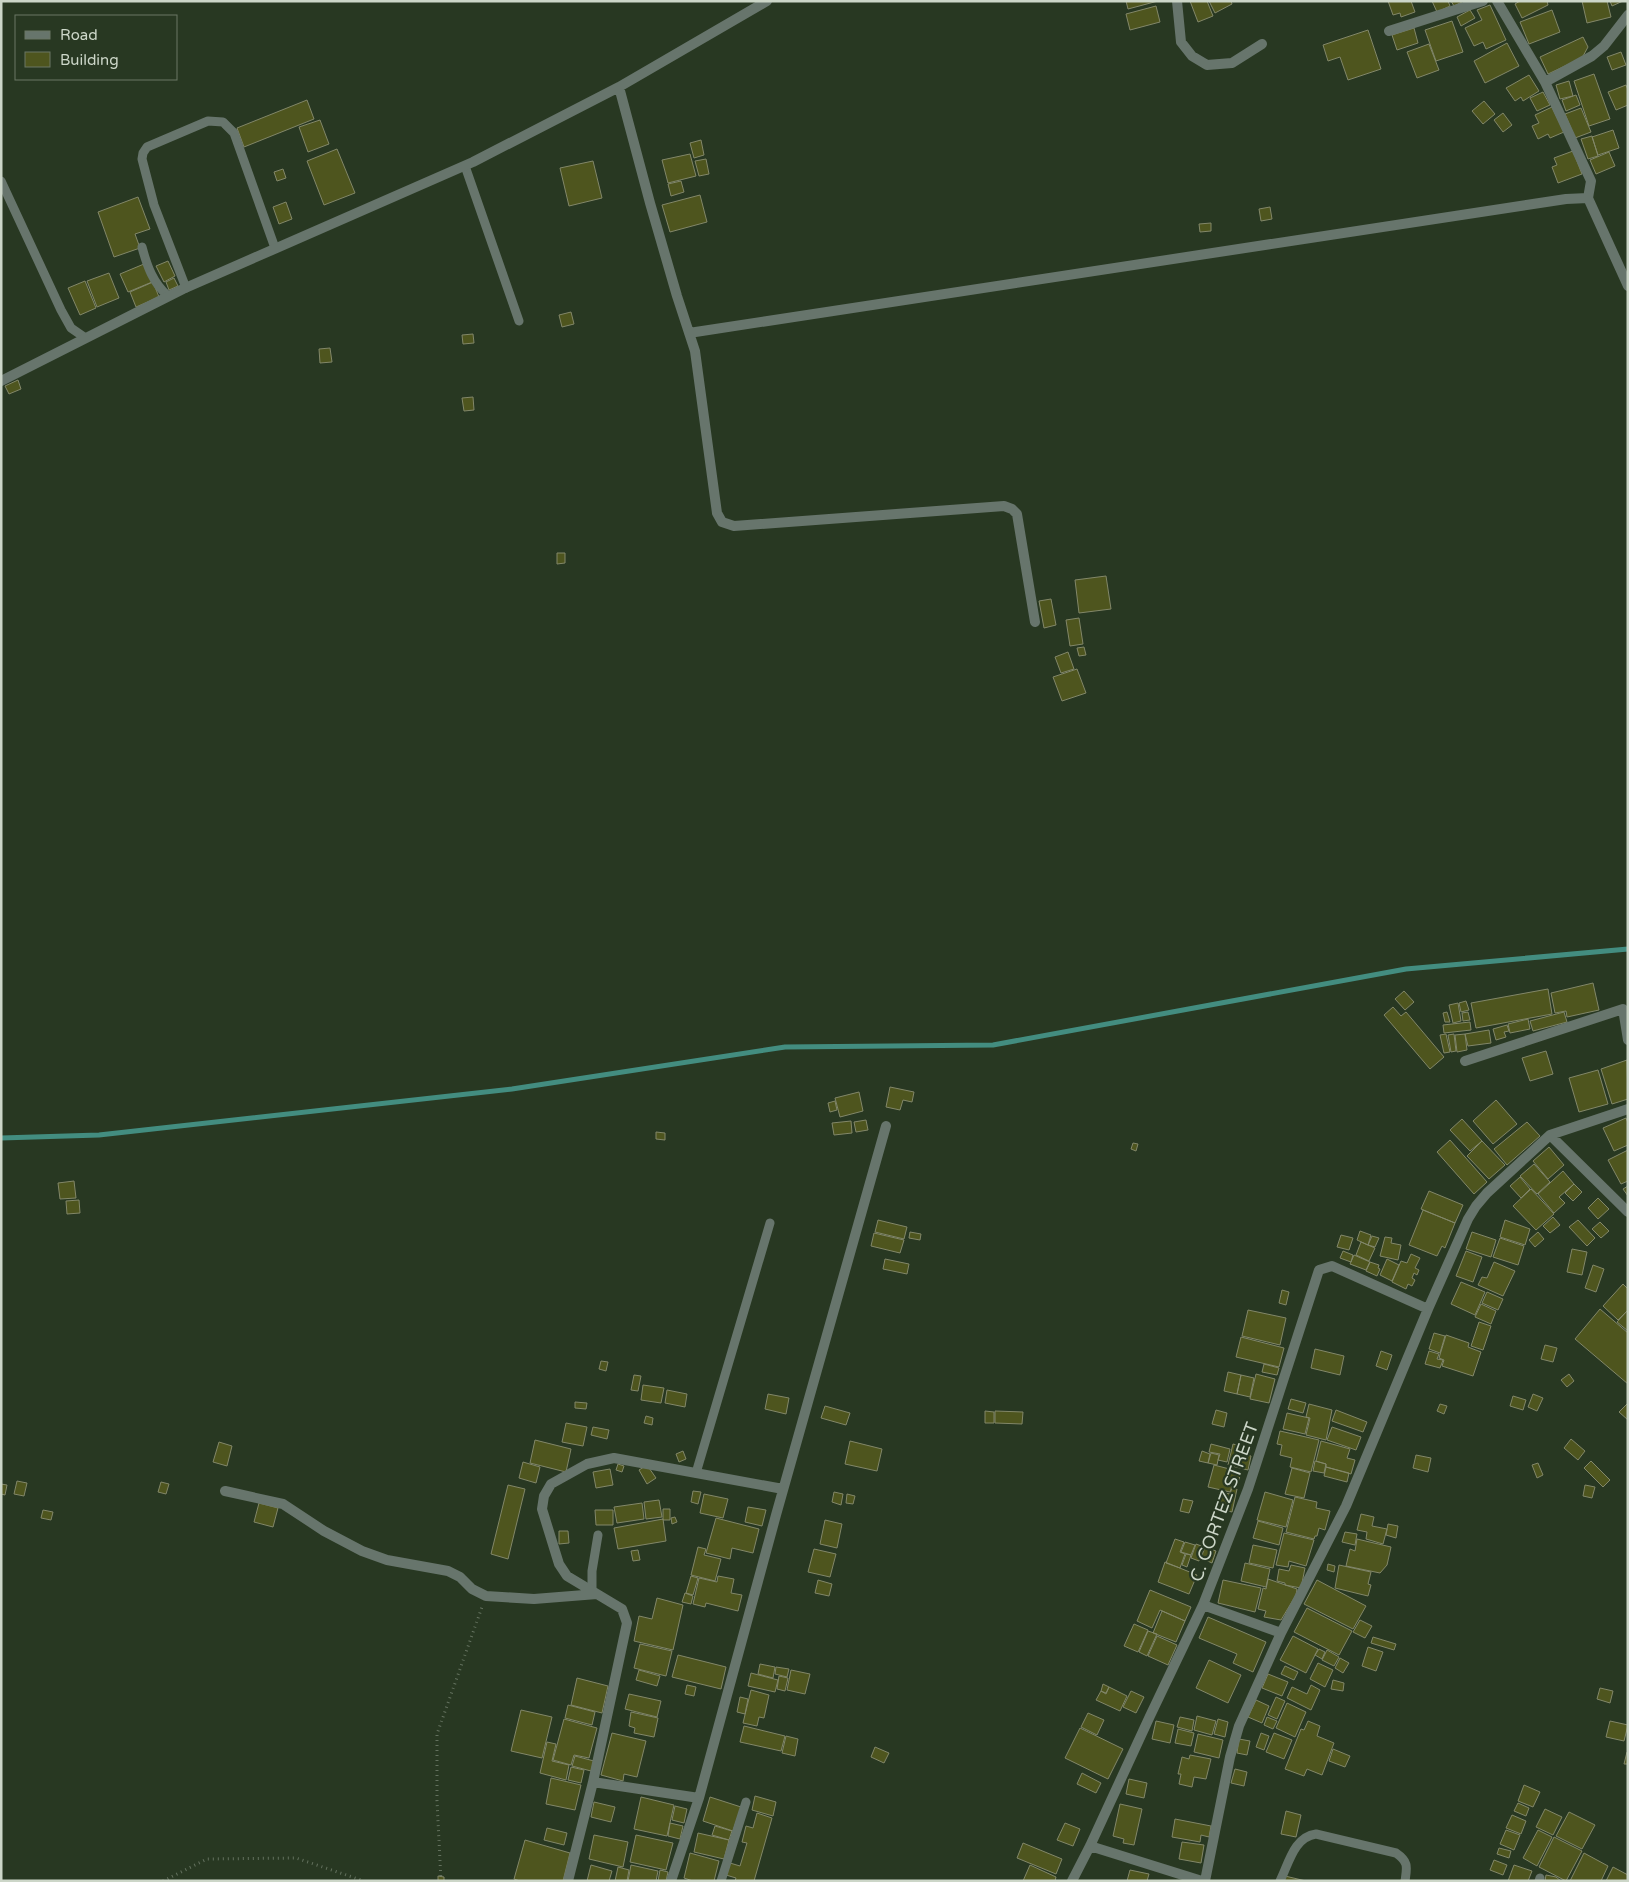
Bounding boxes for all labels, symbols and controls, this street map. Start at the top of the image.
legend [15,15,178,80]
text: Road [60,26,98,44]
text: Building [60,51,119,69]
street label: C. CORTEZ STREET [1185,1419,1263,1585]

